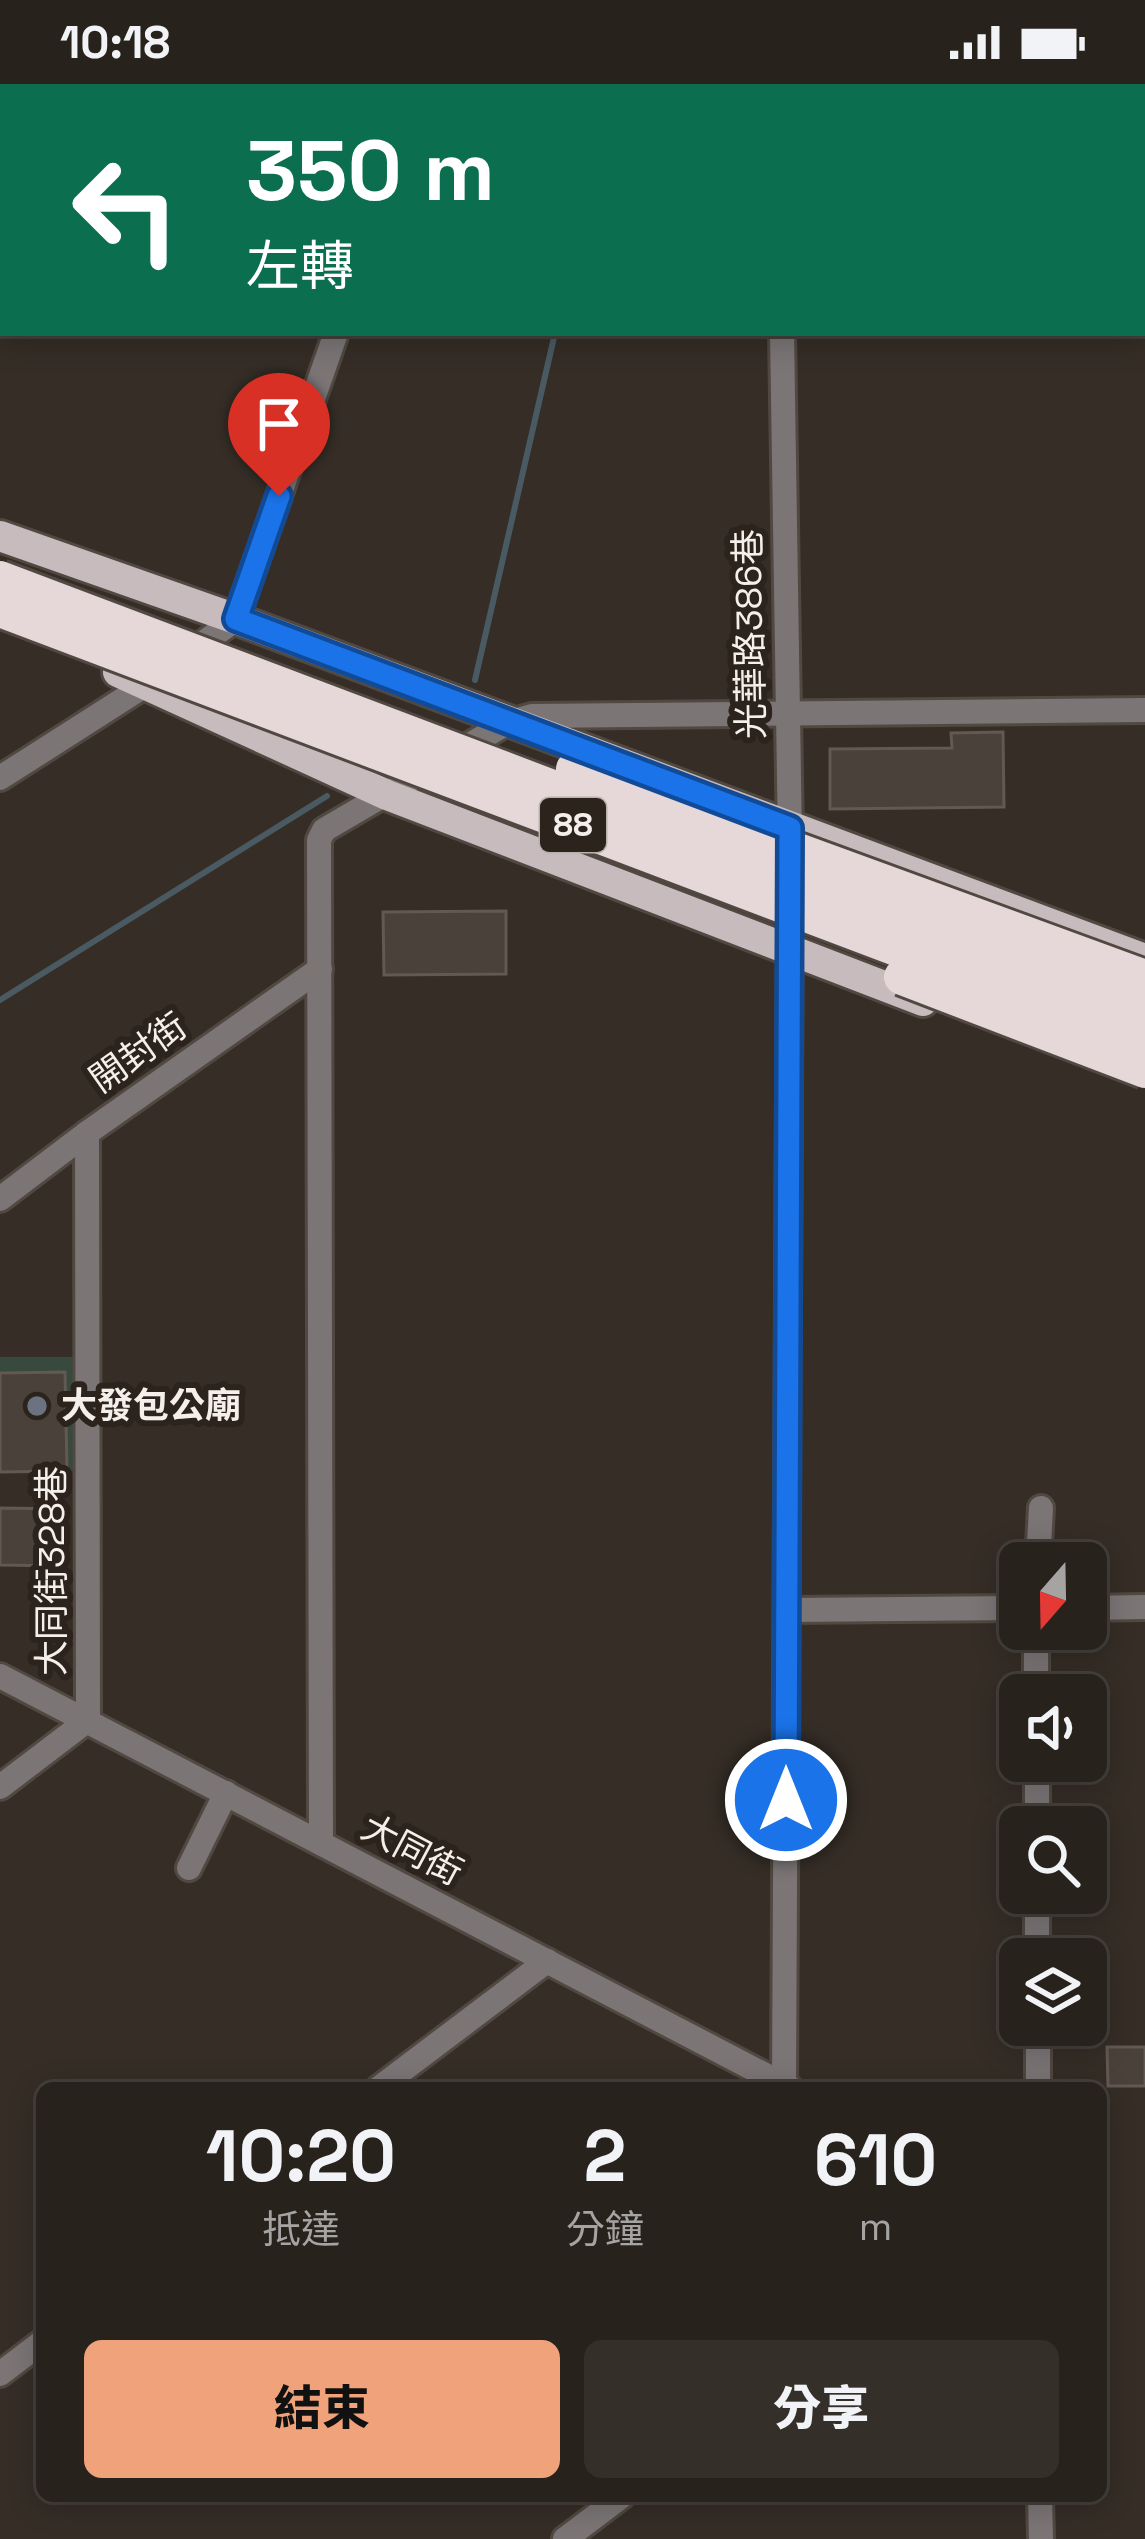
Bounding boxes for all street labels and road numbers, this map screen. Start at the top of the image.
street label: 光華路386巷 [725,529,775,739]
road number: 88 [540,798,606,852]
street label: 開封街 [81,1003,195,1103]
street label: 大同街328巷 [29,1466,75,1676]
street label: 大同街 [354,1804,470,1896]

